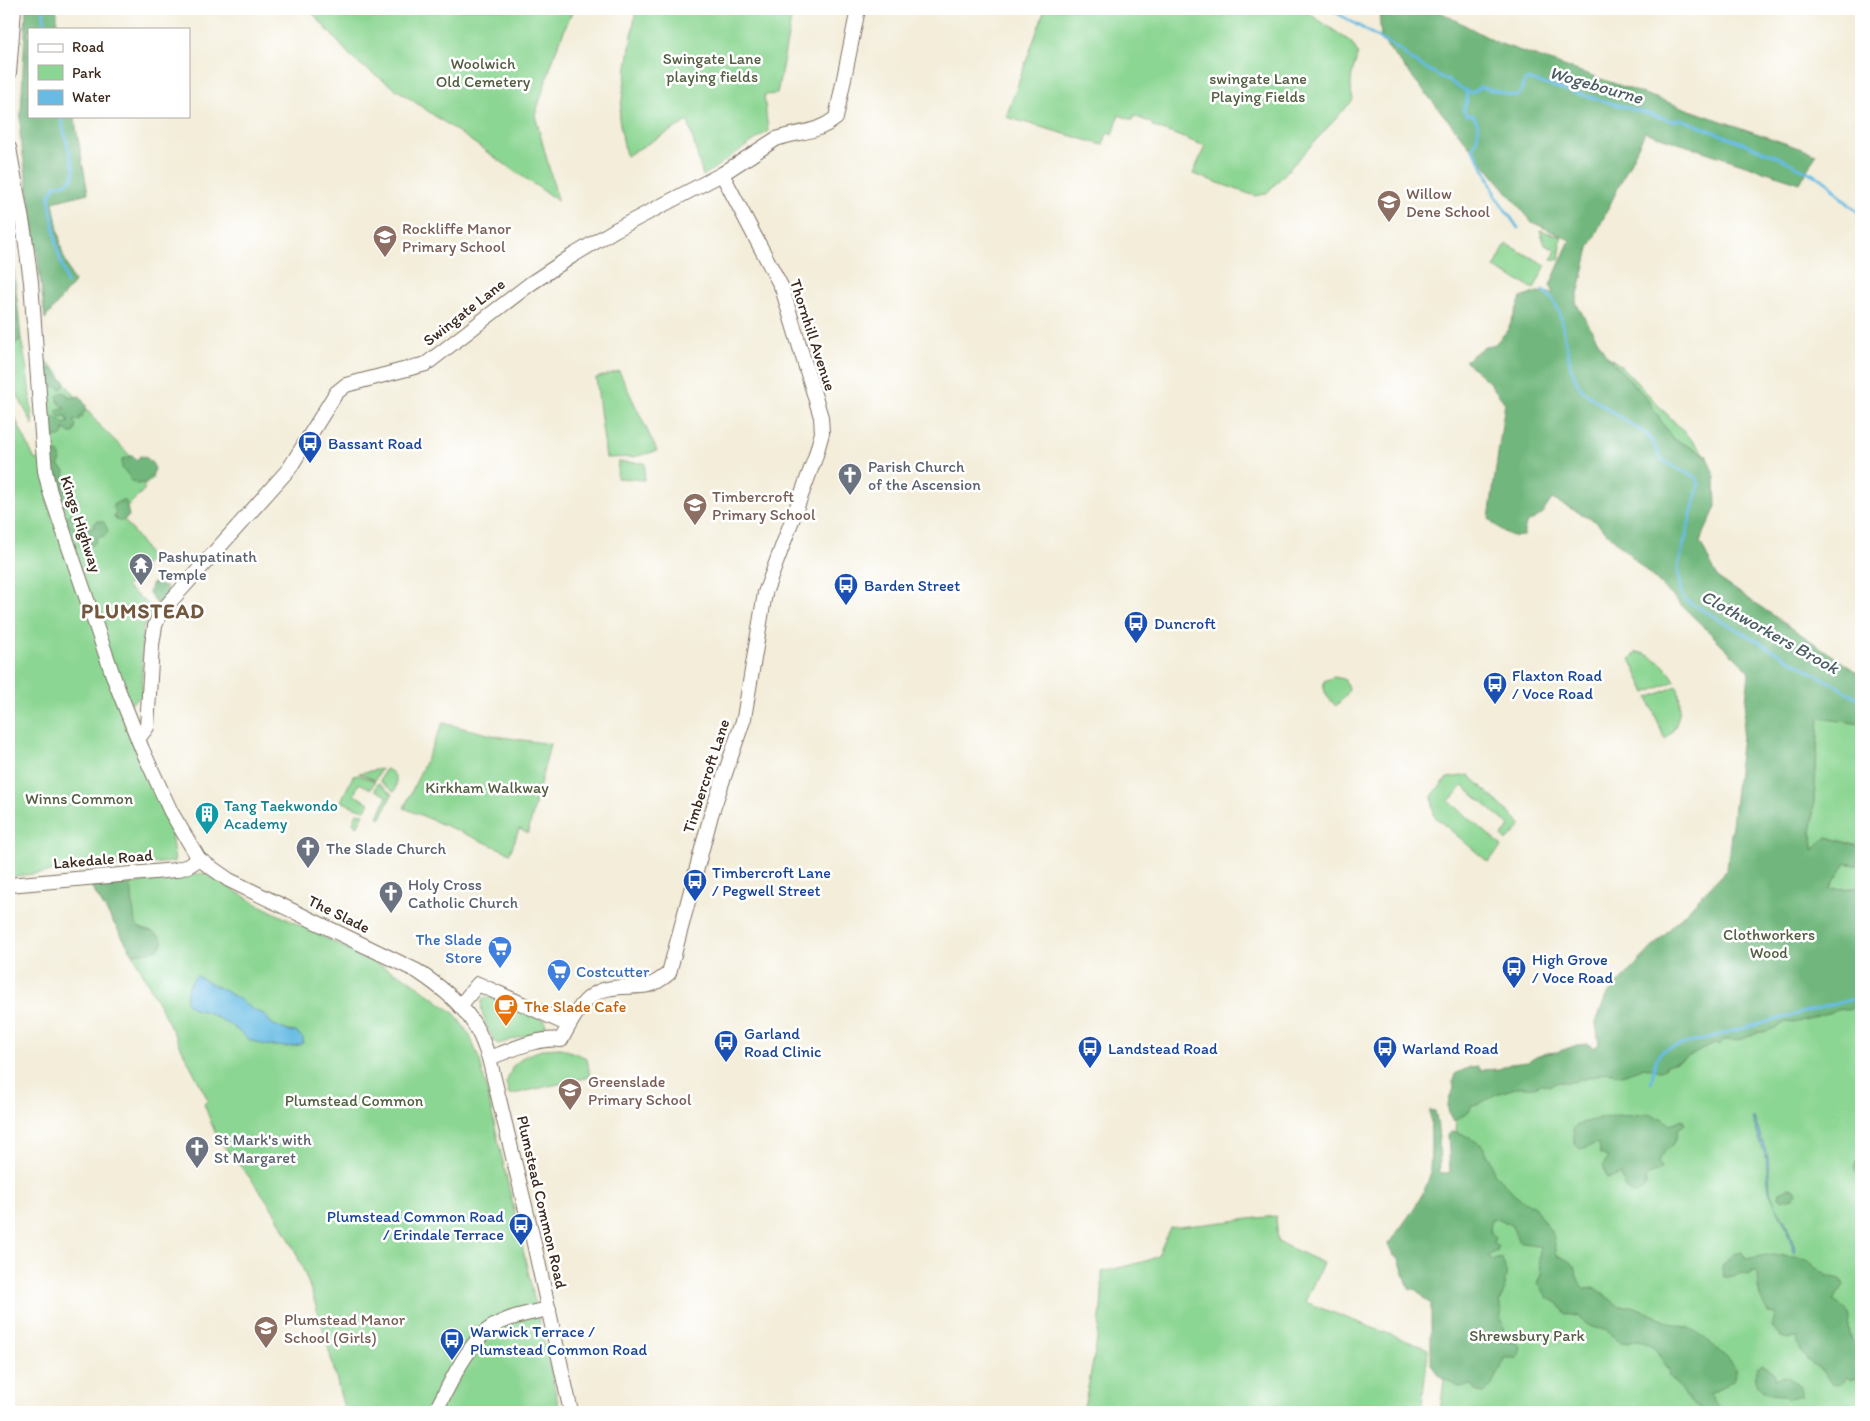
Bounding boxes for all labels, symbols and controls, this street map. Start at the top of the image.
legend [28,28,190,118]
text: Road [72,38,105,56]
park label: Swingate Lane playing fields [663,49,761,86]
park label: Woolwich Old Cemetery [436,54,531,91]
water label: Wogebourne [1547,61,1647,109]
text: Park [72,64,102,82]
park label: swingate Lane Playing Fields [1209,69,1307,106]
text: Water [72,88,111,106]
place label: Willow Dene School [1406,184,1491,221]
school or university icon: Willow Dene School [1376,189,1402,223]
place label: Rockliffe Manor Primary School [402,219,511,256]
school or university icon: Rockliffe Manor Primary School [372,224,398,258]
street label: Swingate Lane [419,274,509,350]
street label: Thornhill Avenue [786,277,840,393]
bus stop icon: Bassant Road [297,430,323,464]
place label: Bassant Road [328,434,423,453]
place label: Parish Church of the Ascension [868,457,981,494]
church icon: Parish Church of the Ascension [837,462,863,496]
street label: Kings Highway [56,473,106,575]
place label: Timbercroft Primary School [712,487,816,524]
school or university icon: Timbercroft Primary School [682,492,708,526]
place label: Pashupatinath Temple [158,547,257,584]
temple icon: Pashupatinath Temple [128,552,154,586]
bus stop icon: Barden Street [833,572,859,606]
place label: Barden Street [864,576,960,595]
water label: Clothworkers Brook [1697,585,1844,680]
district label: PLUMSTEAD [81,598,205,623]
bus stop icon: Duncroft [1123,610,1149,644]
place label: Duncroft [1154,614,1216,633]
place label: Flaxton Road / Voce Road [1512,666,1603,703]
bus stop icon: Flaxton Road / Voce Road [1482,671,1508,705]
street label: Timbercroft Lane [679,717,733,835]
park label: Kirkham Walkway [425,778,549,797]
park label: Winns Common [25,789,133,808]
place label: Tang Taekwondo Academy [224,796,338,833]
building icon: Tang Taekwondo Academy [194,801,220,835]
church icon: The Slade Church [295,835,321,869]
place label: The Slade Church [326,839,447,858]
street label: Lakedale Road [52,845,154,873]
place label: Timbercroft Lane / Pegwell Street [712,863,831,900]
bus stop icon: Timbercroft Lane / Pegwell Street [682,868,708,902]
place label: Holy Cross Catholic Church [408,875,518,912]
church icon: Holy Cross Catholic Church [378,880,404,914]
street label: The Slade [305,891,373,937]
park label: Clothworkers Wood [1723,925,1815,962]
place label: The Slade Store [415,930,482,967]
supermarket icon: The Slade Store [487,935,513,969]
place label: High Grove / Voce Road [1532,950,1613,987]
bus stop icon: High Grove / Voce Road [1501,955,1527,989]
supermarket icon: Costcutter [546,958,572,992]
place label: Costcutter [576,962,650,981]
cafe icon: The Slade Cafe [493,993,519,1027]
place label: The Slade Cafe [524,997,626,1016]
place label: Garland Road Clinic [744,1024,822,1061]
bus stop icon: Garland Road Clinic [713,1029,739,1063]
bus stop icon: Landstead Road [1077,1035,1103,1069]
bus stop icon: Warland Road [1372,1035,1398,1069]
place label: Landstead Road [1108,1039,1218,1058]
place label: Warland Road [1402,1039,1499,1058]
place label: Greenslade Primary School [588,1072,692,1109]
school or university icon: Greenslade Primary School [557,1077,583,1111]
park label: Plumstead Common [285,1091,424,1110]
street label: Plumstead Common Road [513,1114,571,1291]
place label: St Mark's with St Margaret [214,1130,312,1167]
church icon: St Mark's with St Margaret [184,1135,210,1169]
place label: Plumstead Common Road / Erindale Terrace [327,1207,504,1244]
bus stop icon: Plumstead Common Road / Erindale Terrace [508,1212,534,1246]
place label: Plumstead Manor School (Girls) [284,1310,406,1347]
school or university icon: Plumstead Manor School (Girls) [253,1315,279,1349]
place label: Warwick Terrace / Plumstead Common Road [470,1322,647,1359]
park label: Shrewsbury Park [1469,1326,1585,1345]
bus stop icon: Warwick Terrace / Plumstead Common Road [439,1327,465,1361]

